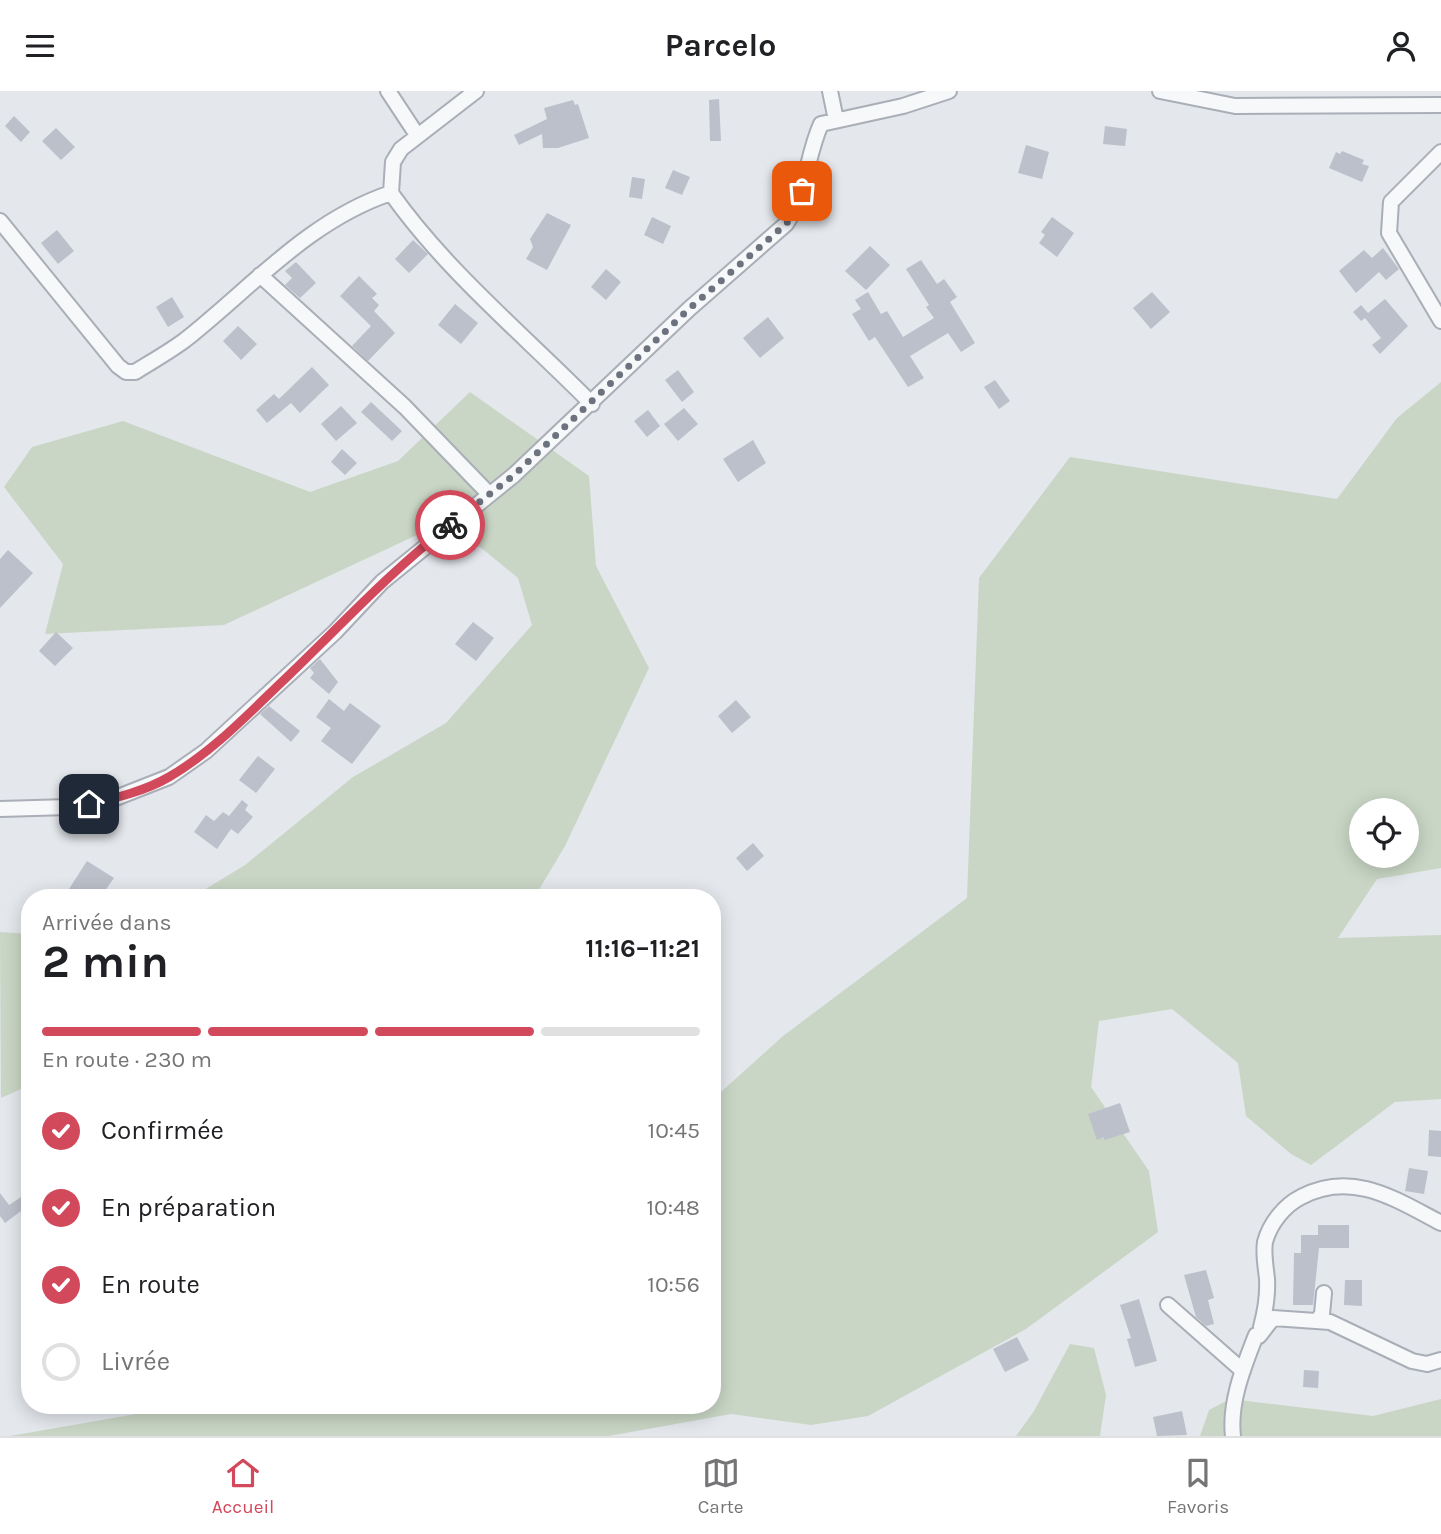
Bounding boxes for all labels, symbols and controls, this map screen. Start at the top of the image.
icon: menu [21,27,59,65]
text: Parcelo [665,27,776,64]
icon: person [1382,27,1420,65]
pin [772,161,832,221]
icon: bag [783,172,821,210]
courier [415,490,485,560]
icon: bike [431,506,469,544]
pin [59,774,119,834]
icon: home [70,785,108,823]
map controls [1349,798,1419,868]
button: locate [1349,798,1419,868]
text: Arrivée dans [42,909,172,936]
text: 11:16–11:21 [585,933,700,964]
text: 2 min [42,935,169,989]
text: En route · 230 m [42,1046,212,1073]
icon: check [42,1112,80,1150]
text: Confirmée [101,1115,224,1146]
text: 10:45 [648,1117,700,1144]
icon: check [42,1189,80,1227]
text: En préparation [101,1192,276,1223]
text: 10:48 [646,1194,700,1221]
icon: check [42,1266,80,1304]
text: En route [101,1269,200,1300]
text: 10:56 [647,1271,700,1298]
text: Livrée [101,1346,170,1377]
tab: Accueil [212,1454,274,1518]
tab: Carte [698,1454,744,1518]
tab: Favoris [1167,1454,1229,1518]

